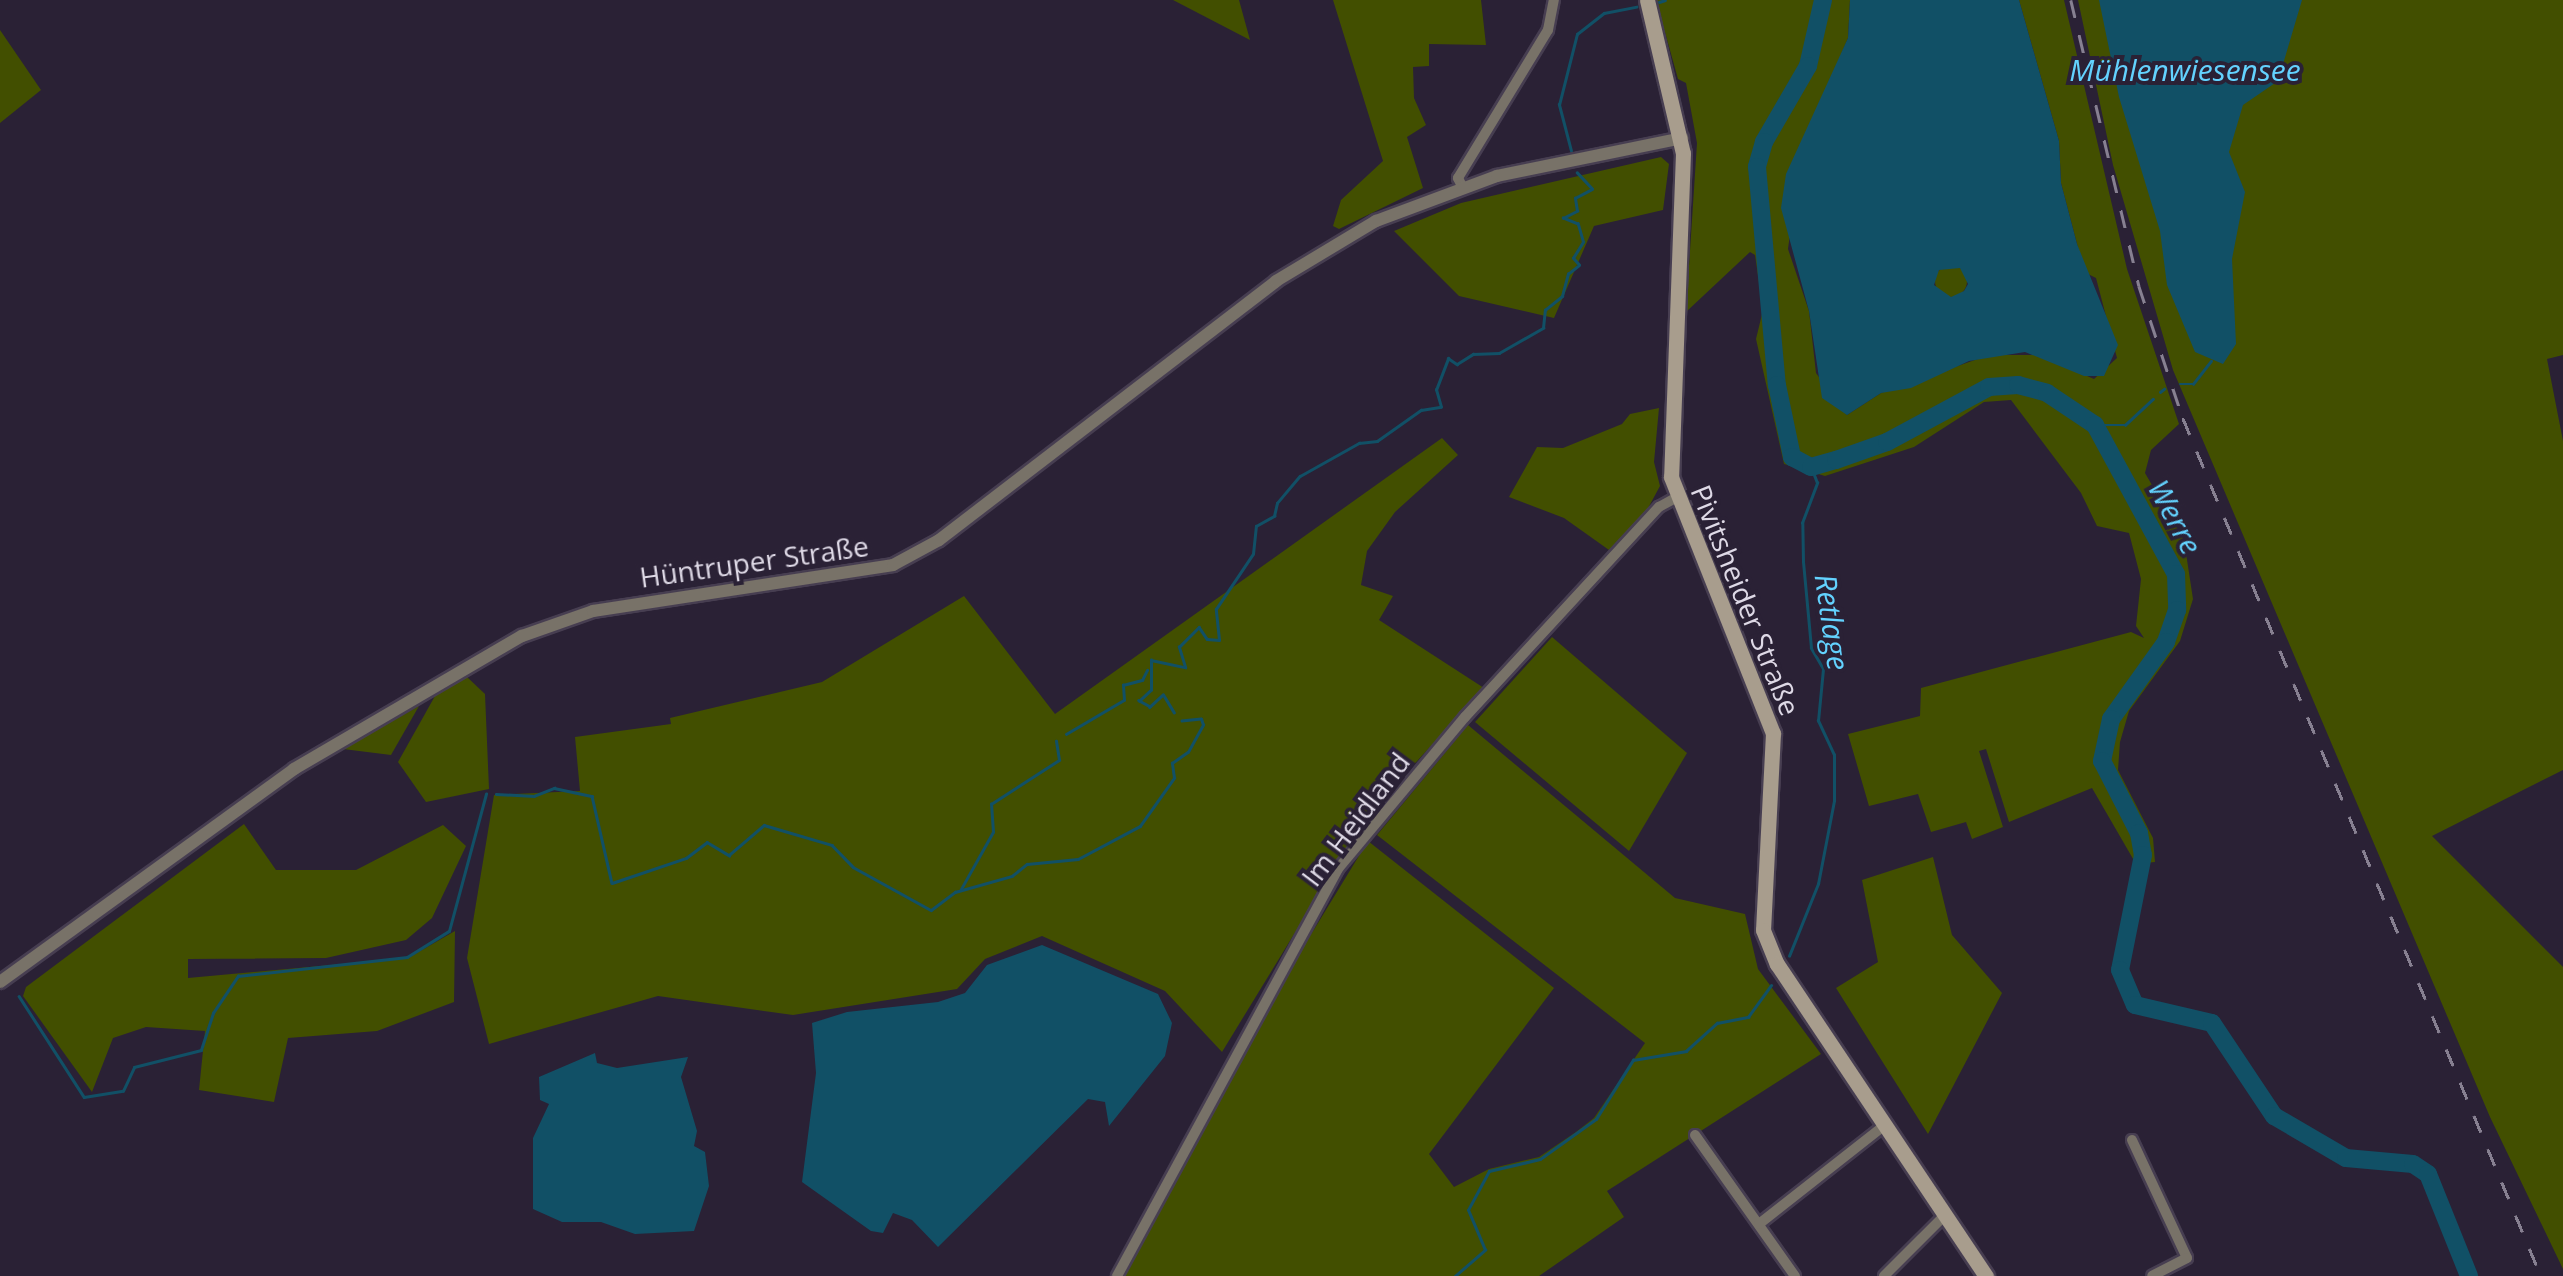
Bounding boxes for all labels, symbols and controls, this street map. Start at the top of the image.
water label: Mühlenwiesensee [2069,52,2301,88]
water label: Werre [2141,474,2209,560]
street label: Pivitsheider Straße [1684,480,1808,720]
street label: Hüntruper Straße [637,528,871,594]
water label: Retlage [1807,571,1857,673]
street label: Im Heidland [1294,746,1416,892]

